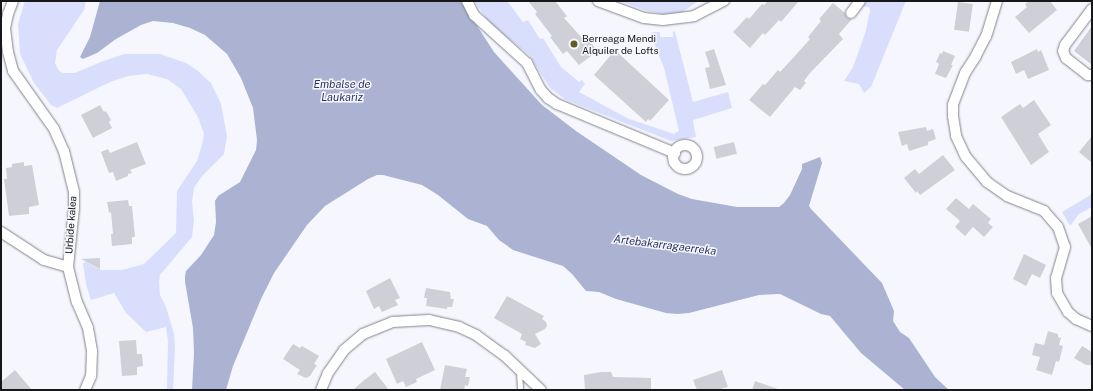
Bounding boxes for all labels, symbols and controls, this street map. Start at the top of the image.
place label: Berreaga Mendi Alquiler de Lofts [582,32,659,56]
marker: Berreaga Mendi Alquiler de Lofts [569,39,579,49]
water label: Embalse de Laukariz [313,78,371,104]
street label: Urbide kalea [63,195,79,255]
water label: Artebakarragaerreka [613,232,717,258]

